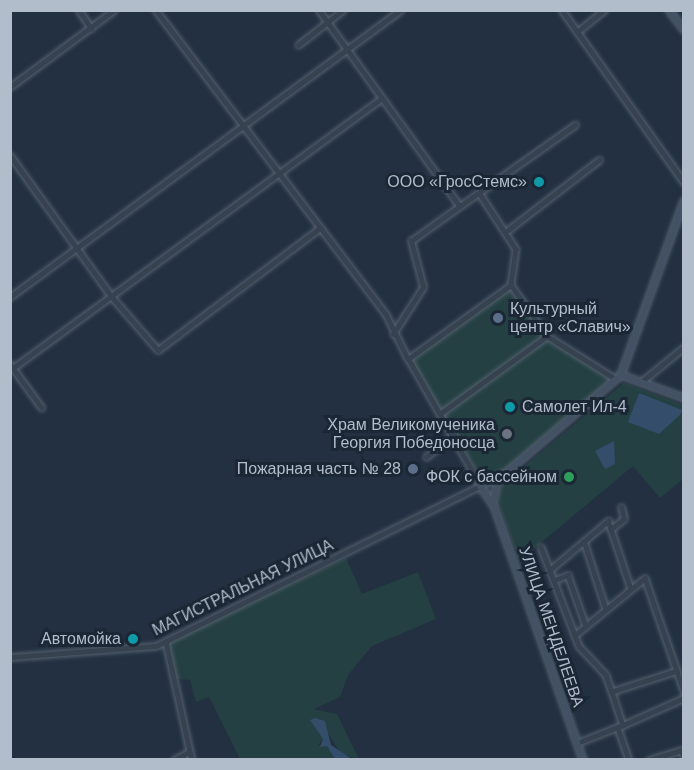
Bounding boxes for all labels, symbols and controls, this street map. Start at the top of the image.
place label: ООО «ГросСтемс» [387,172,527,192]
marker: ООО «ГросСтемс» [532,175,546,189]
place label: Культурный центр «Славич» [510,299,631,337]
marker: Культурный центр «Славич» [491,311,505,325]
place label: Самолет Ил-4 [522,397,627,417]
marker: Самолет Ил-4 [503,400,517,414]
place label: Храм Великомученика Георгия Победоносца [327,415,495,453]
marker: Храм Великомученика Георгия Победоносца [500,427,514,441]
place label: Пожарная часть № 28 [237,459,401,479]
marker: Пожарная часть № 28 [406,462,420,476]
place label: ФОК с бассейном [426,467,557,487]
marker: ФОК с бассейном [562,470,576,484]
street label: МАГИСТРАЛЬНАЯ УЛИЦА [149,536,337,640]
street label: УЛИЦА МЕНДЕЛЕЕВА [515,544,587,710]
place label: Автомойка [41,629,121,649]
marker: Автомойка [126,632,140,646]

